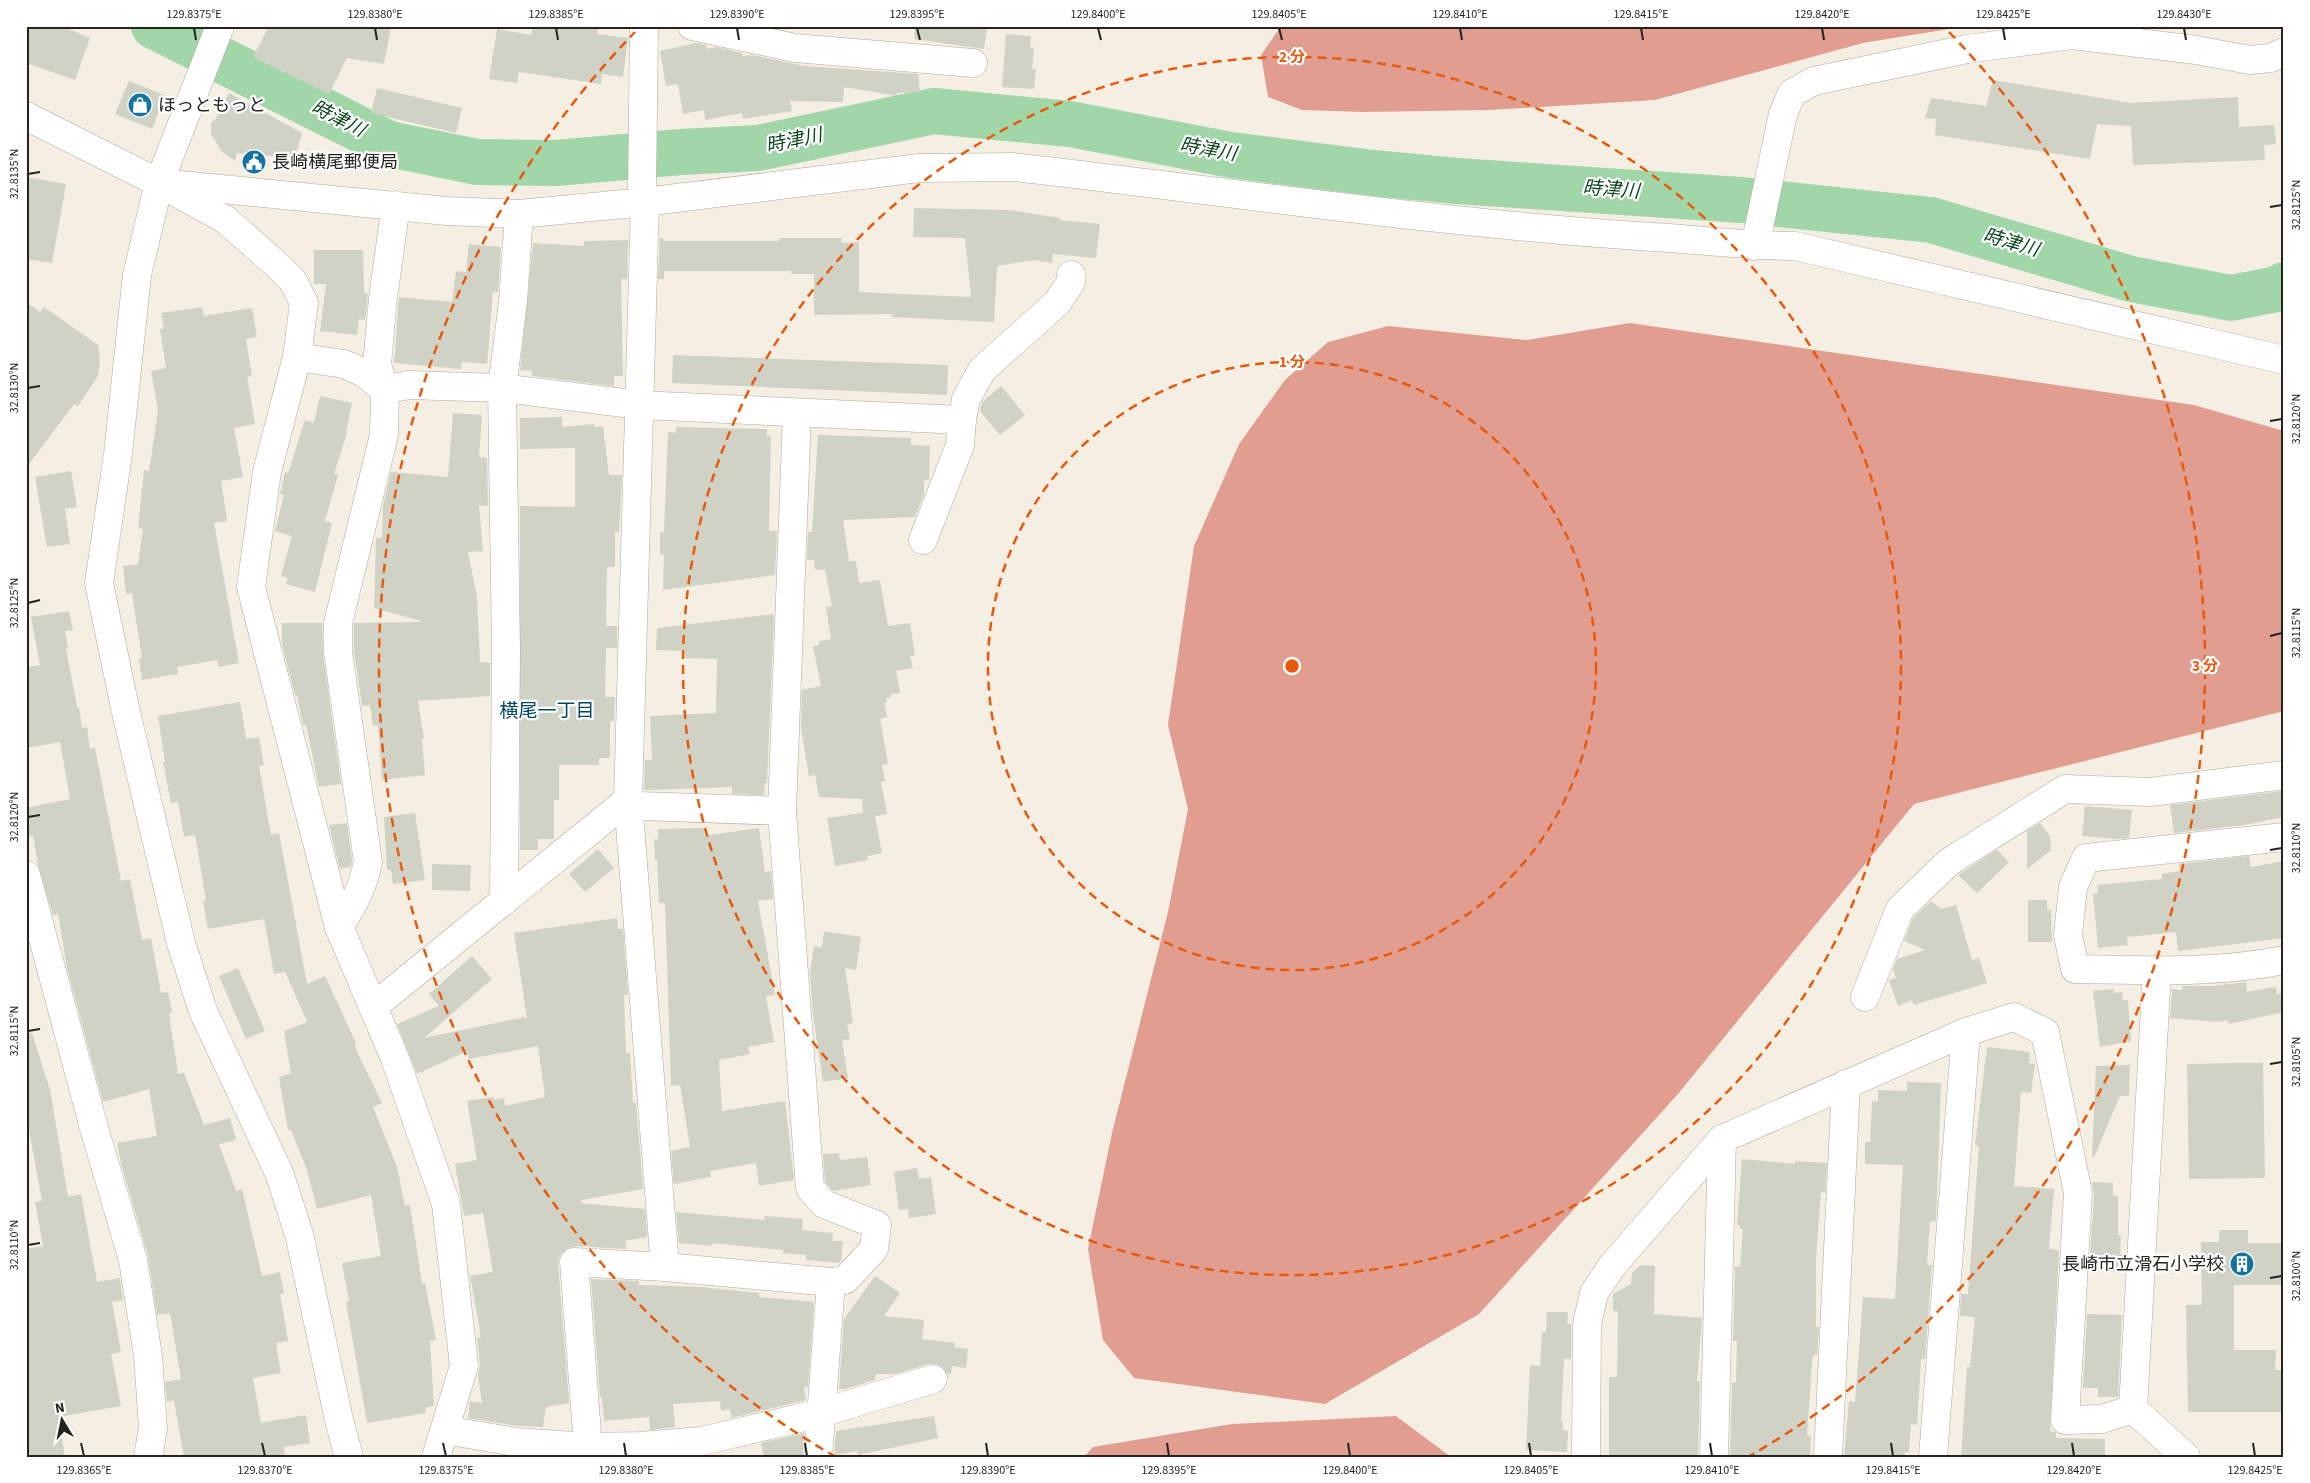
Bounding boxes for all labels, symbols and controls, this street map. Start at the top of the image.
text: 129.8375°E [166,6,222,23]
text: 129.8380°E [347,6,403,23]
text: 129.8385°E [528,6,584,23]
text: 129.8390°E [709,6,765,23]
text: 129.8395°E [889,6,945,23]
text: 129.8400°E [1070,6,1126,23]
text: 129.8405°E [1251,6,1307,23]
text: 129.8410°E [1432,6,1488,23]
text: 129.8415°E [1613,6,1669,23]
text: 129.8420°E [1794,6,1850,23]
text: 129.8425°E [1975,6,2031,23]
text: 129.8430°E [2156,6,2212,23]
text: 2 分 [1279,47,1305,68]
shop icon: ほっともっと [127,92,153,118]
place label: ほっともっと [158,93,266,118]
water label: 時津川 [306,94,371,145]
water label: 時津川 [763,121,827,160]
water label: 時津川 [1178,132,1240,169]
text: 32.8135°N [6,149,23,199]
public building icon: 長崎横尾郵便局 [241,149,267,175]
place label: 長崎横尾郵便局 [272,150,398,175]
water label: 時津川 [1582,175,1642,206]
text: 32.8125°N [2288,180,2305,230]
water label: 時津川 [1980,222,2044,264]
text: 1 分 [1279,352,1305,373]
text: 32.8130°N [6,363,23,413]
text: 32.8120°N [2288,394,2305,444]
text: 32.8125°N [6,578,23,628]
text: 32.8115°N [2288,608,2305,658]
text: 3 分 [2192,656,2218,677]
centre of rings [1283,657,1301,675]
district label: 横尾一丁目 [499,698,595,725]
text: 32.8120°N [6,792,23,842]
text: 32.8110°N [2288,823,2305,873]
text: 32.8115°N [6,1006,23,1056]
text: 32.8105°N [2288,1037,2305,1087]
text: 32.8110°N [6,1220,23,1270]
building icon: 長崎市立滑石小学校 [2229,1251,2255,1277]
text: 32.8100°N [2288,1251,2305,1301]
place label: 長崎市立滑石小学校 [2062,1252,2224,1277]
north arrow [38,1396,88,1446]
text: N [54,1398,66,1419]
text: 129.8365°E [56,1462,112,1479]
text: 129.8370°E [237,1462,293,1479]
text: 129.8375°E [418,1462,474,1479]
text: 129.8380°E [598,1462,654,1479]
text: 129.8385°E [779,1462,835,1479]
text: 129.8390°E [960,1462,1016,1479]
text: 129.8395°E [1141,1462,1197,1479]
text: 129.8400°E [1322,1462,1378,1479]
text: 129.8405°E [1503,1462,1559,1479]
text: 129.8410°E [1684,1462,1740,1479]
text: 129.8415°E [1865,1462,1921,1479]
text: 129.8420°E [2046,1462,2102,1479]
text: 129.8425°E [2227,1462,2283,1479]

